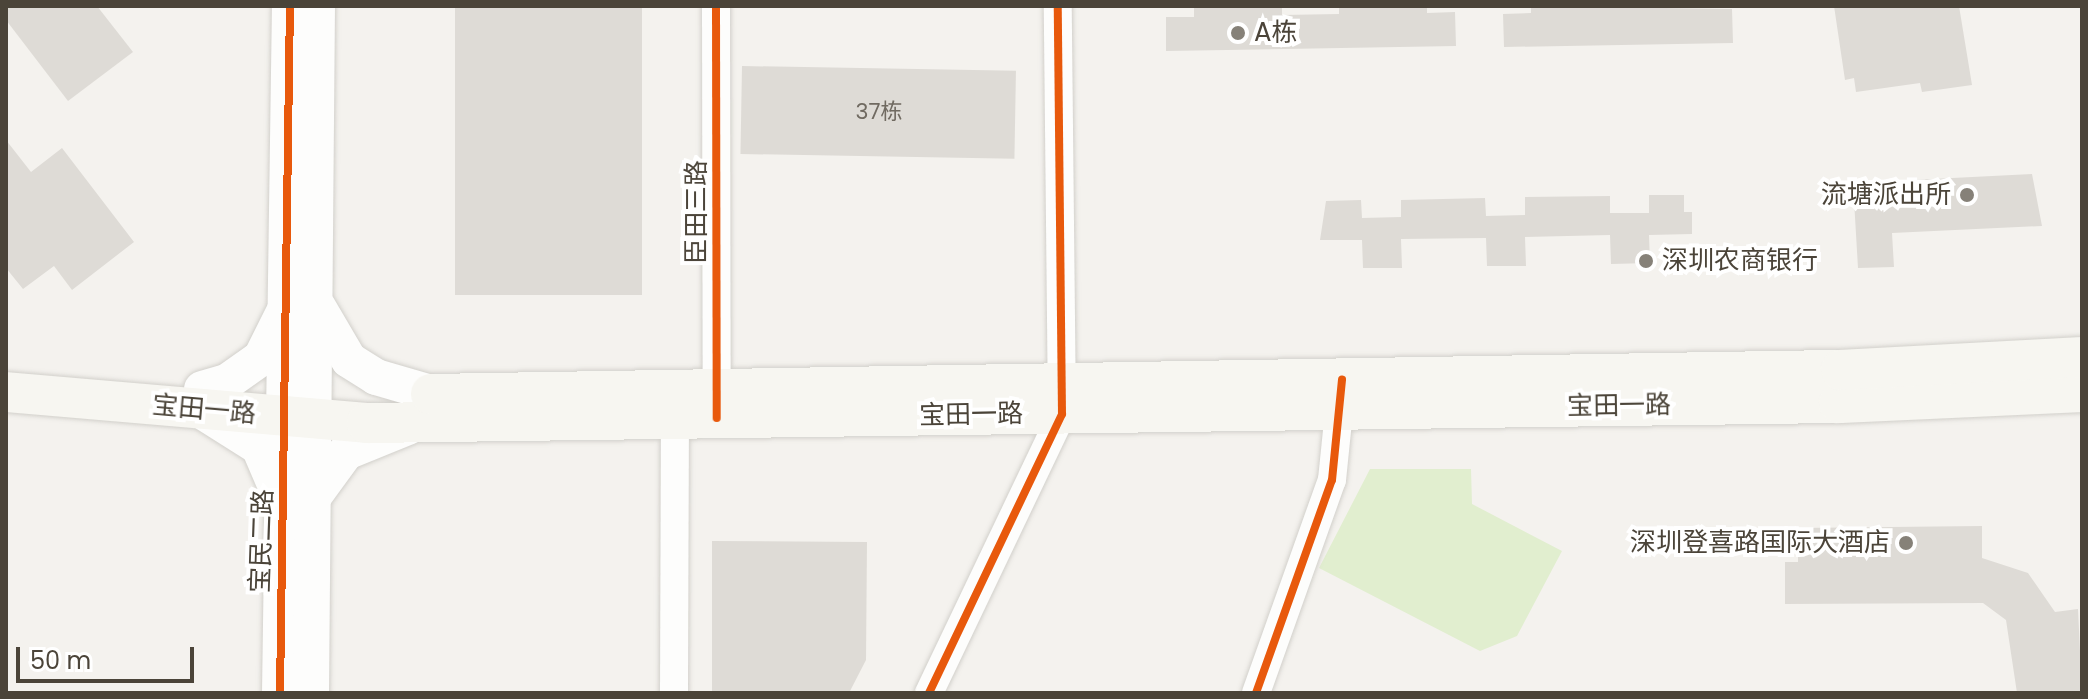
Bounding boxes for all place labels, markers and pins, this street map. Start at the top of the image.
place label: A栋 [1254,17,1298,49]
marker: A栋 [1229,24,1247,42]
place label: 流塘派出所 [1821,179,1951,211]
marker: 流塘派出所 [1958,186,1976,204]
place label: 深圳农商银行 [1662,245,1818,277]
marker: 深圳农商银行 [1637,252,1655,270]
place label: 深圳登喜路国际大酒店 [1630,527,1890,559]
marker: 深圳登喜路国际大酒店 [1897,534,1915,552]

